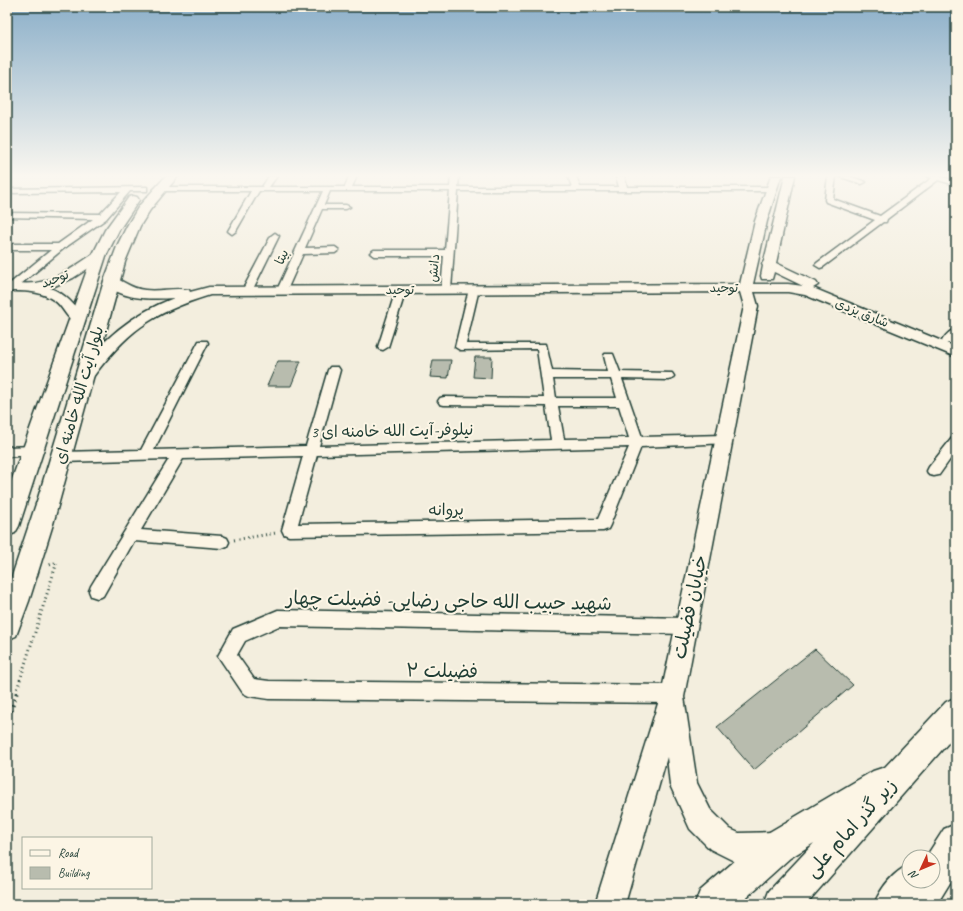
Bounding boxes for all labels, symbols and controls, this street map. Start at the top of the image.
street label: بیتا [272,247,292,267]
street label: دانش [425,253,443,283]
street label: توحید [39,266,71,292]
street label: توحید [710,280,739,296]
street label: توحید [386,282,415,298]
street label: شارق یزدی [833,295,891,331]
street label: بلوار آیت الله خامنه ای [50,324,108,466]
street label: نیلوفر-آیت الله خامنه ای 3 [310,420,474,442]
street label: پروانه [428,500,464,520]
street label: خیابان فضیلت [667,553,713,661]
street label: شهید حبیب الله حاجی رضایی- فضیلت چهار [284,586,612,616]
street label: فضیلت ۲ [406,658,478,684]
street label: زیر گذر امام علی [800,774,903,884]
legend [22,837,152,889]
text: Road [58,845,80,861]
north arrow [901,849,941,889]
text: Building [58,865,90,881]
text: N [905,867,921,883]

